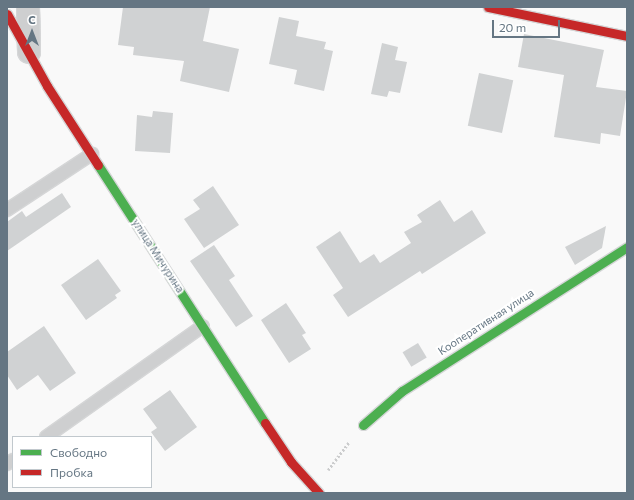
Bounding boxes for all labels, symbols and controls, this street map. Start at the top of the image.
north arrow [12,12,52,52]
scale bar [494,12,562,38]
text: С [28,13,36,26]
text: 20 m [499,20,526,34]
street label: улица Мичурина [129,217,187,295]
street label: Кооперативная улица [436,286,536,358]
legend [12,436,152,488]
text: Свободно [50,445,107,459]
text: Пробка [50,465,93,479]

